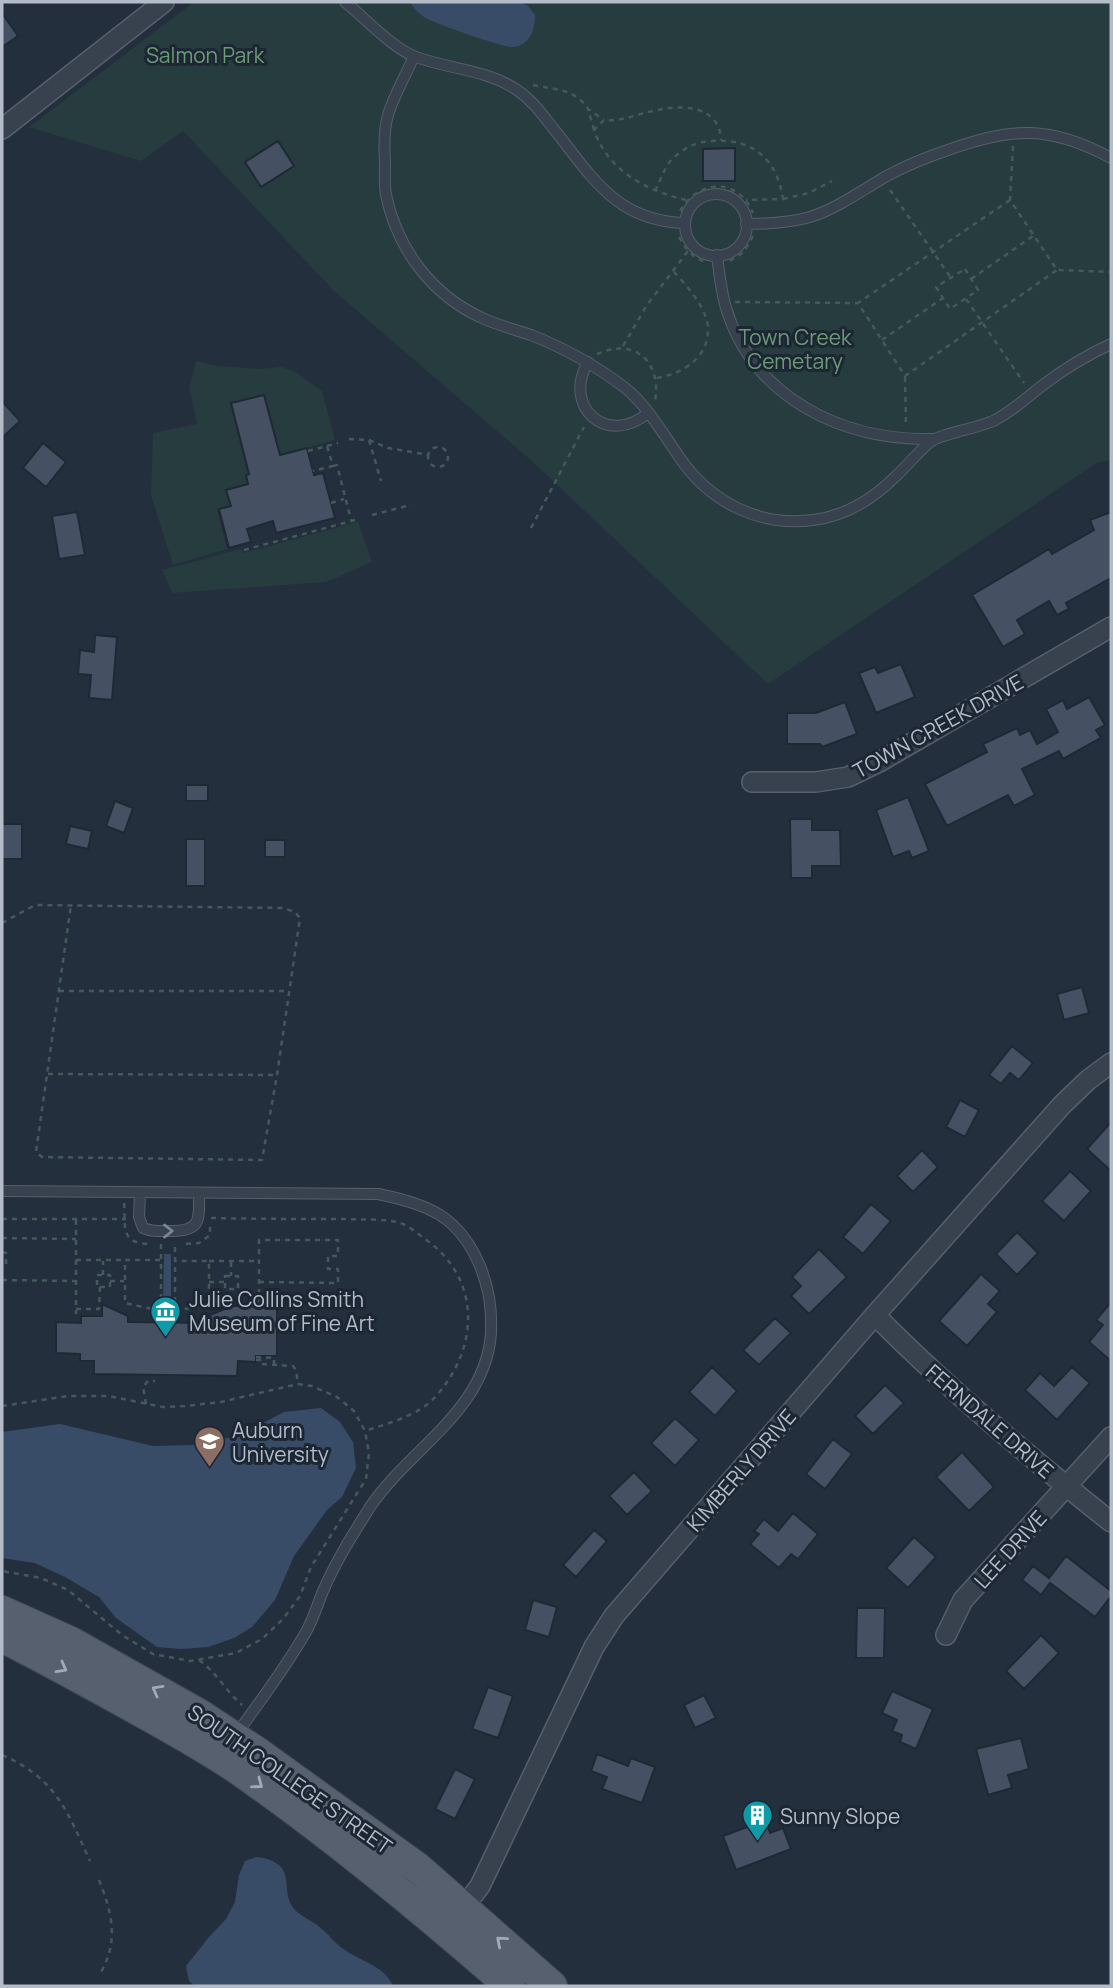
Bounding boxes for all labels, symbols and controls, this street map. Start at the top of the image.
park label: Salmon Park [146,41,265,69]
park label: Town Creek Cemetary [739,323,852,375]
street label: TOWN CREEK DRIVE [848,668,1028,784]
one-way arrow [164,1223,174,1239]
place label: Julie Collins Smith Museum of Fine Art [189,1285,375,1337]
museum icon: Julie Collins Smith Museum of Fine Art [149,1294,183,1338]
street label: FERNDALE DRIVE [920,1358,1060,1484]
street label: KIMBERLY DRIVE [680,1403,802,1537]
place label: Auburn University [232,1416,329,1468]
school or university icon: Auburn University [192,1425,226,1469]
street label: LEE DRIVE [968,1504,1052,1594]
one-way arrow [55,1660,68,1673]
one-way arrow [151,1685,164,1698]
street label: SOUTH COLLEGE STREET [182,1698,398,1860]
one-way arrow [250,1776,263,1789]
building icon: Sunny Slope [740,1799,774,1843]
place label: Sunny Slope [780,1802,900,1830]
one-way arrow [496,1937,509,1949]

